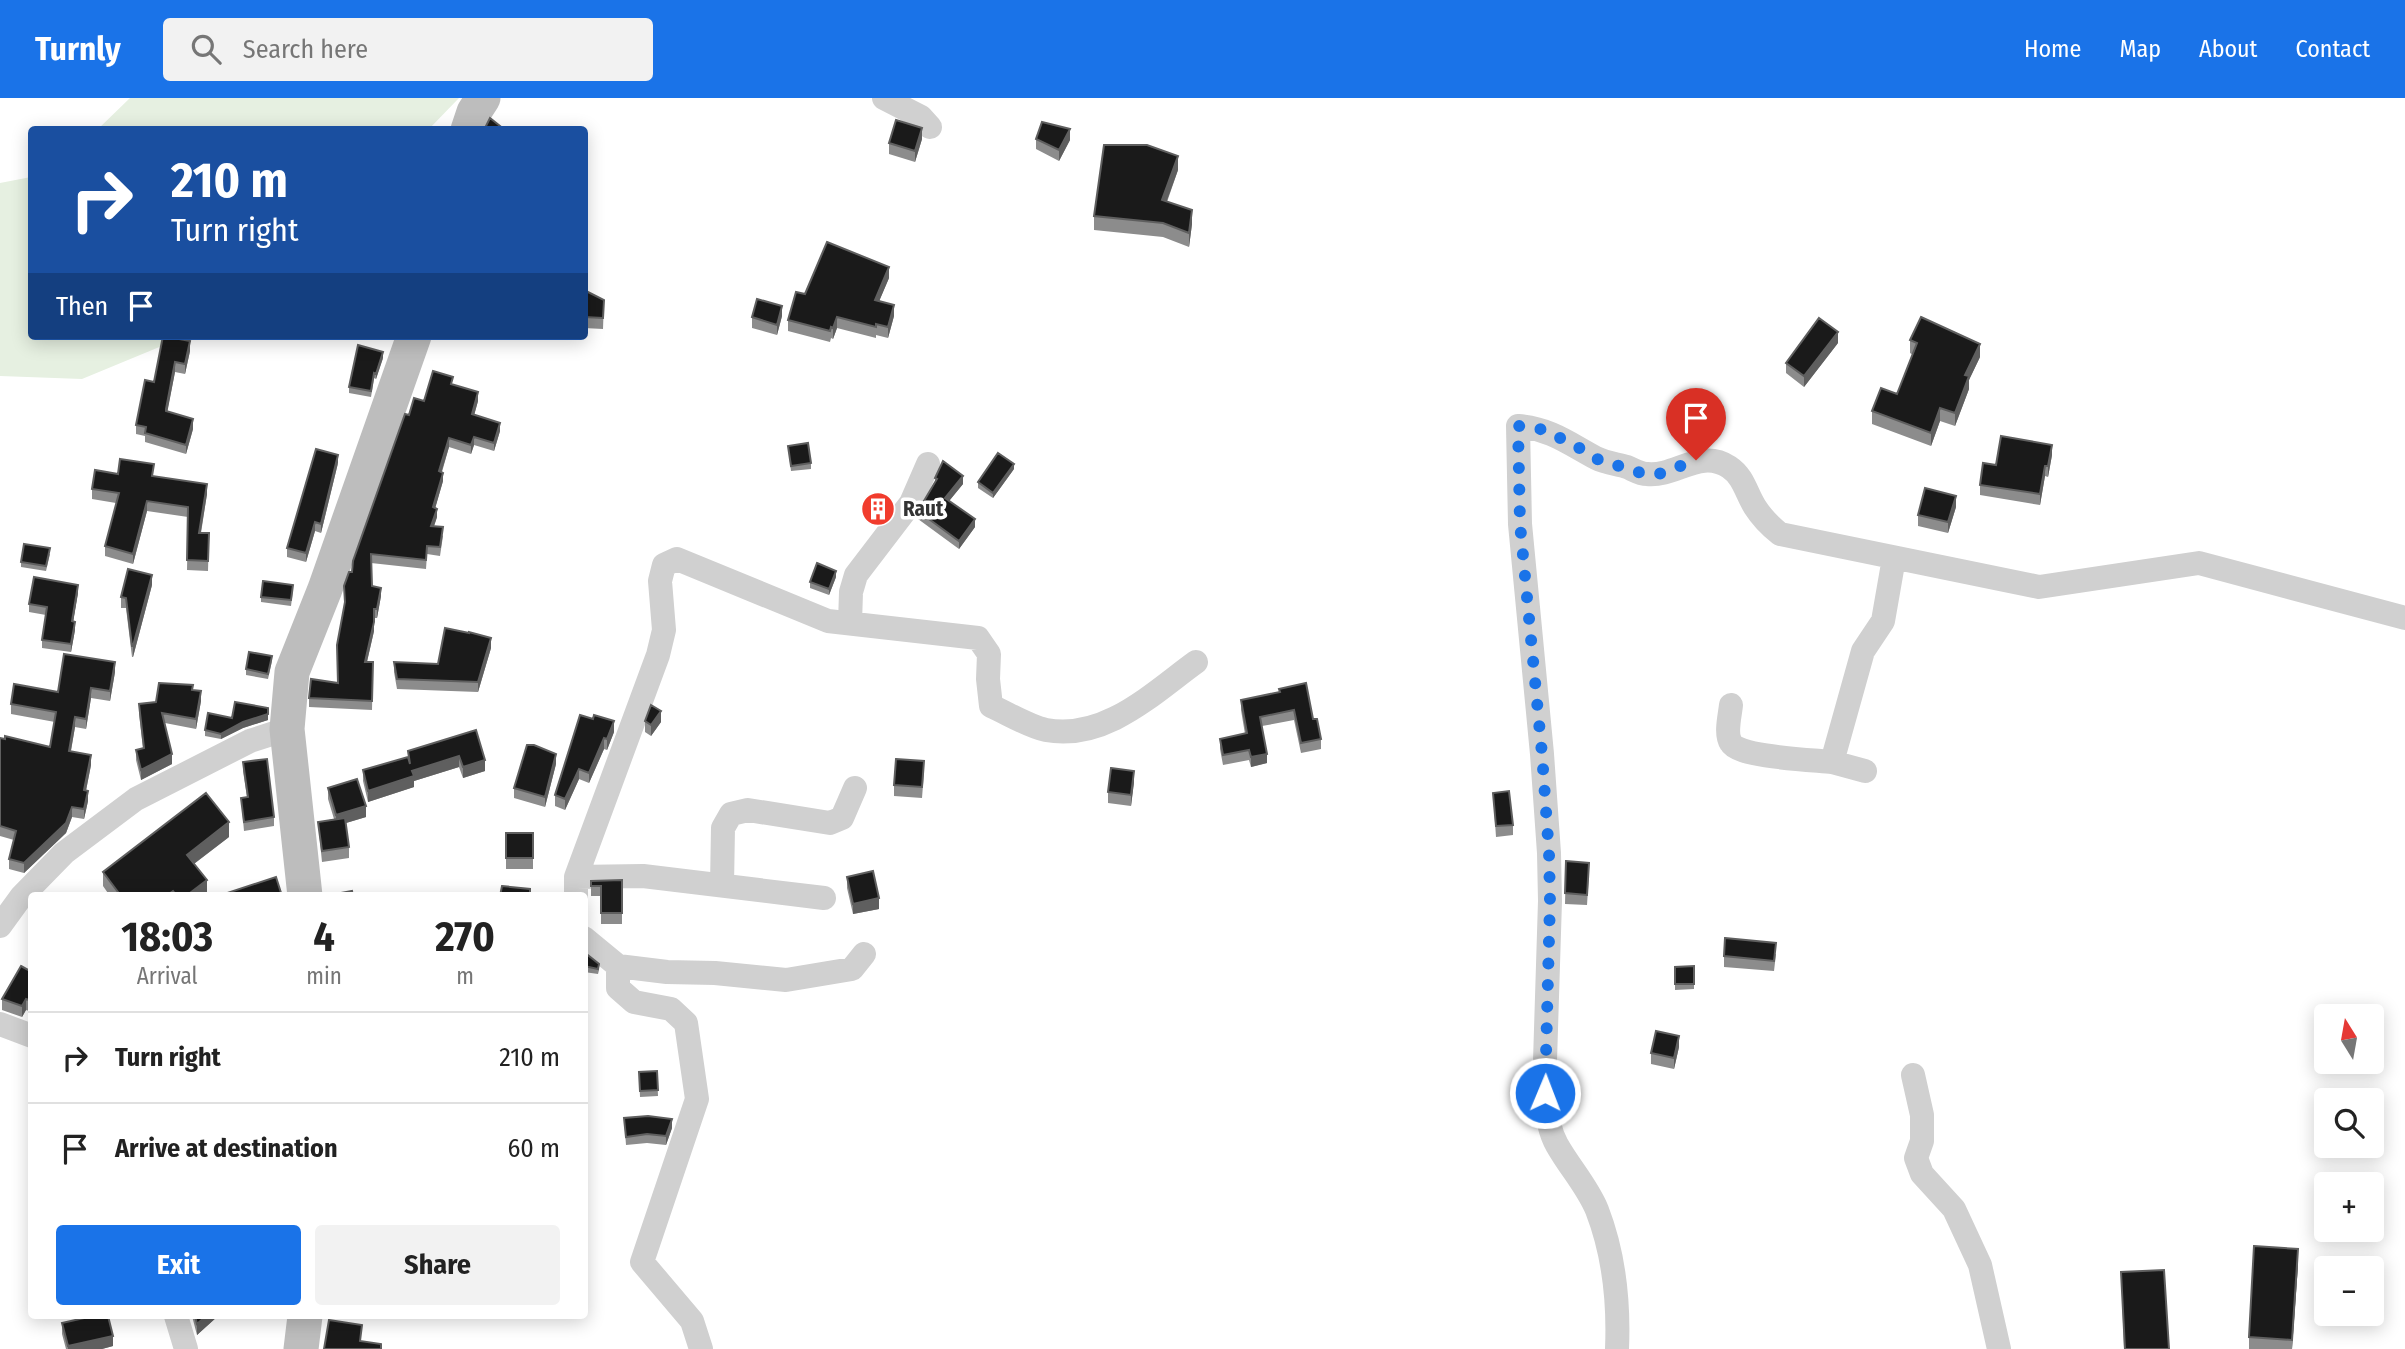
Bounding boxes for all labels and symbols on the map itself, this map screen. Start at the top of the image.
pin [1666,388,1726,460]
building icon: Raut [859,490,897,528]
place label: Raut [903,496,944,522]
north arrow [2314,1004,2384,1074]
position arrow [1508,1056,1582,1130]

